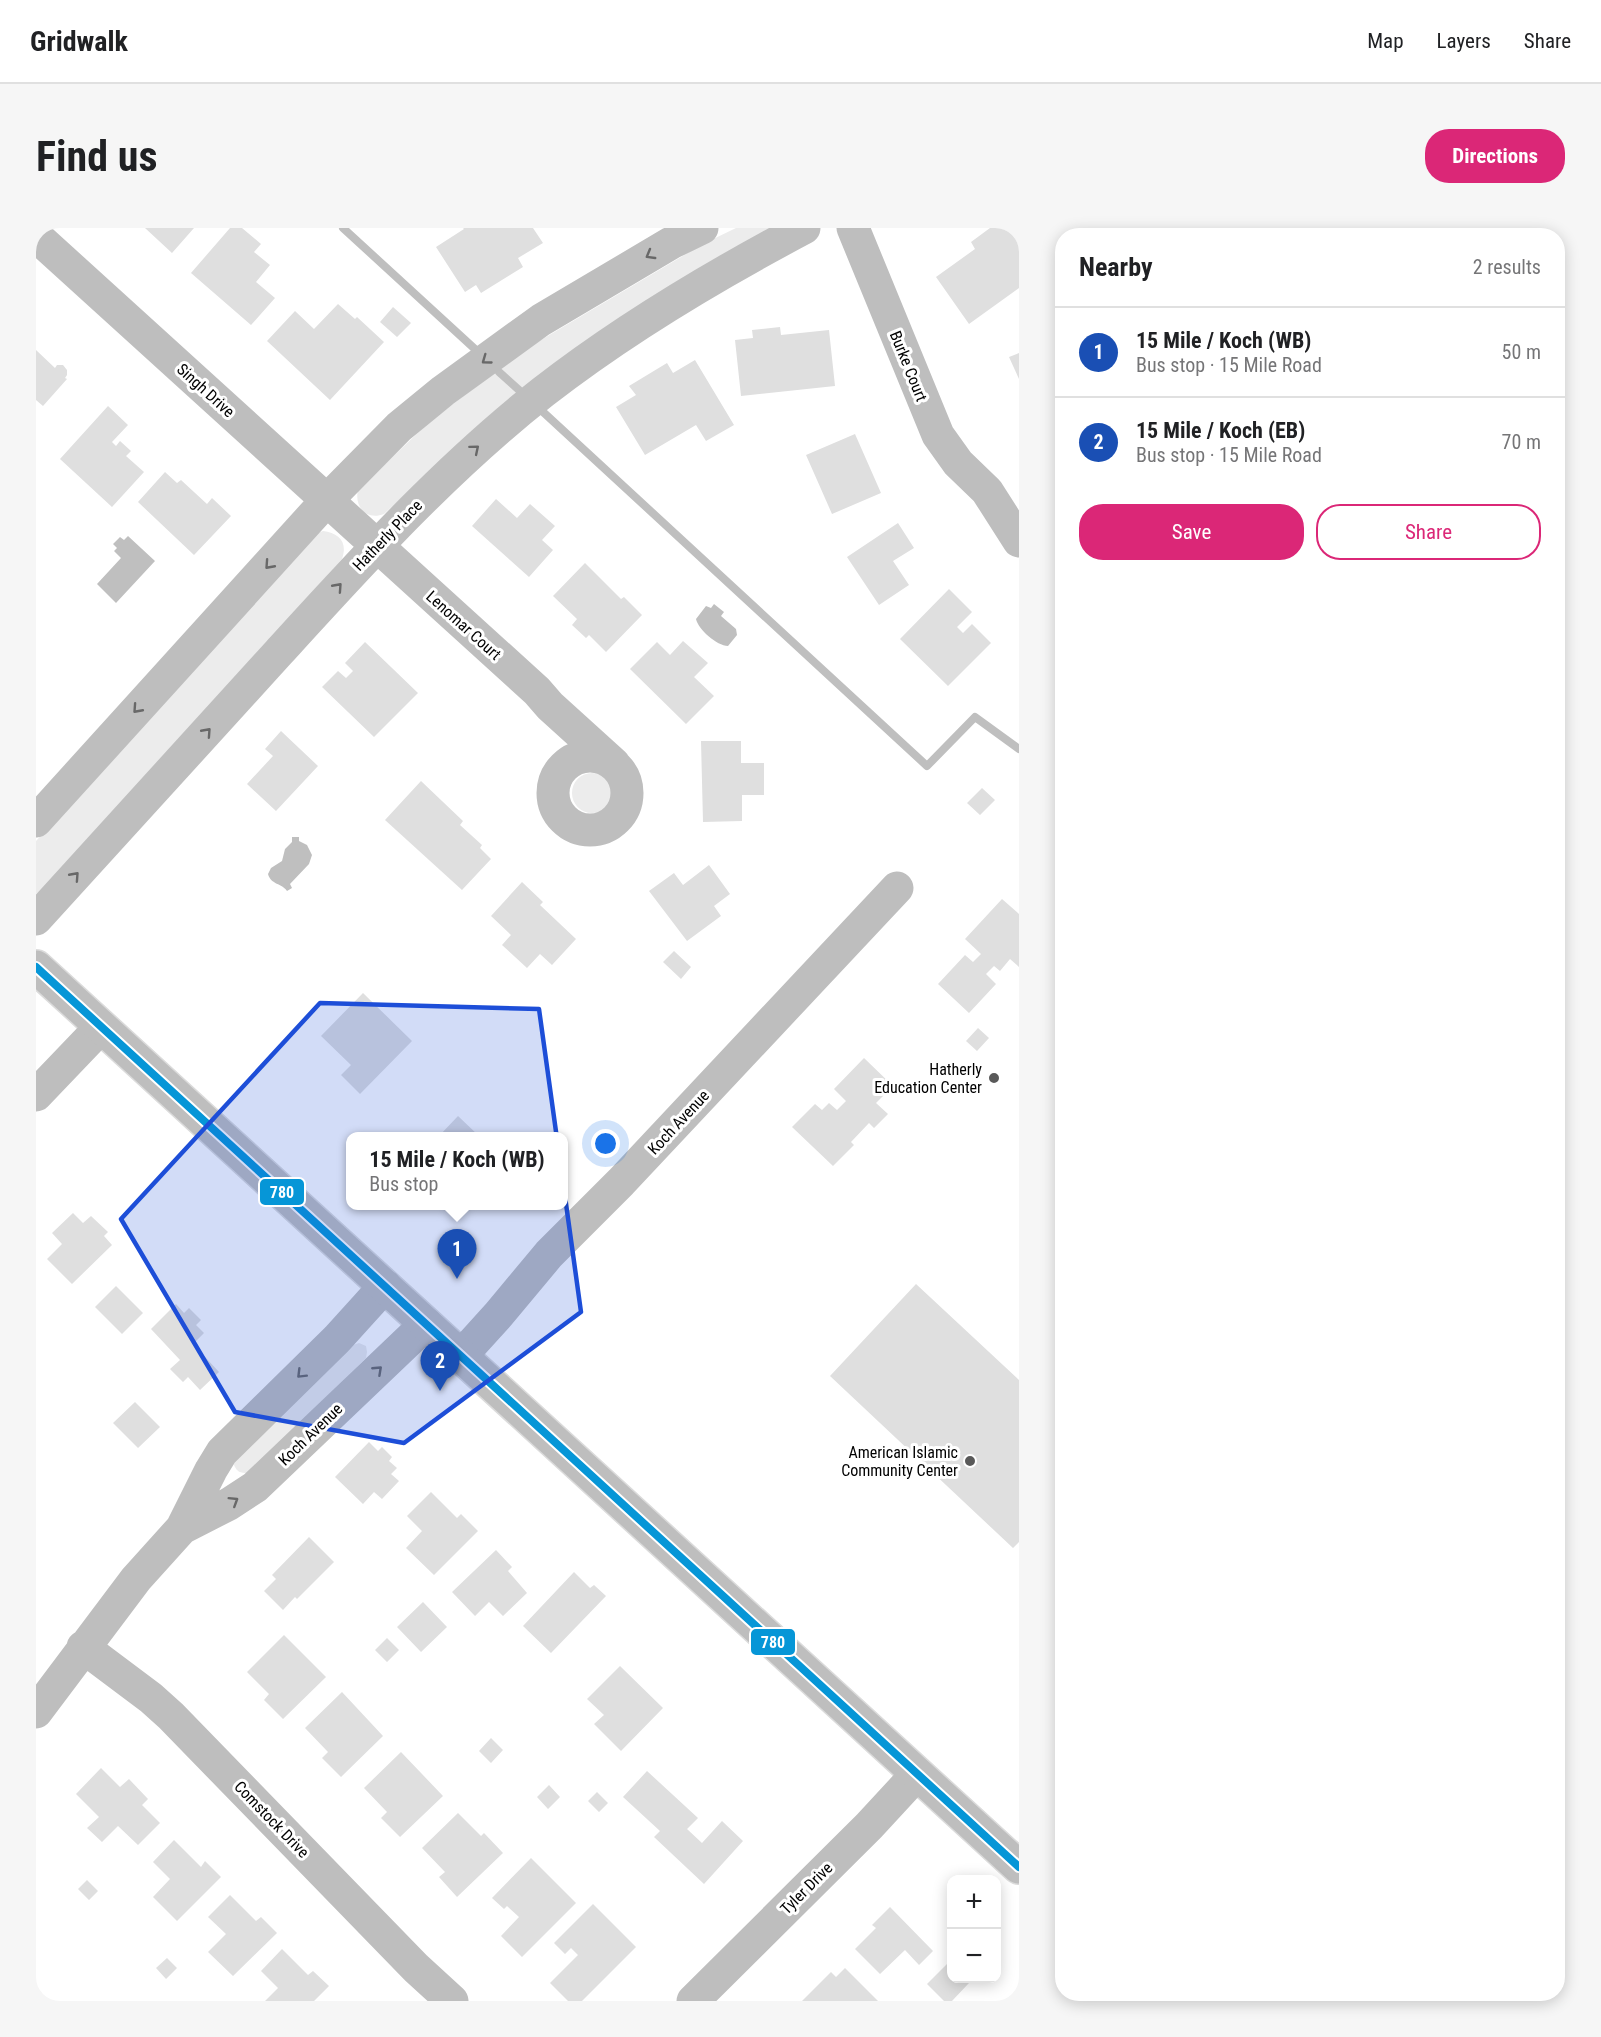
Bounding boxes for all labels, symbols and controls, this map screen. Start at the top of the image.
text: Gridwalk [30,25,128,58]
text: Map [1367,29,1404,53]
text: Layers [1437,29,1491,53]
text: Share [1524,29,1571,53]
button: Directions [1425,129,1565,183]
text: Find us [36,132,157,181]
one-way arrow [646,248,656,259]
text: Nearby [1079,252,1153,282]
text: 2 results [1473,255,1541,279]
street label: Burke Court [886,328,931,404]
text: 15 Mile / Koch (WB) [1136,328,1311,353]
text: 1 [1093,340,1104,364]
text: 50 m [1502,340,1541,364]
one-way arrow [482,353,493,364]
text: Bus stop · 15 Mile Road [1136,353,1322,377]
street label: Singh Drive [173,360,238,421]
text: 15 Mile / Koch (EB) [1136,418,1305,443]
text: 2 [1093,430,1104,454]
text: 70 m [1502,430,1541,454]
text: Bus stop · 15 Mile Road [1136,443,1322,467]
one-way arrow [468,445,479,456]
street label: Hatherly Place [349,496,426,575]
button: Save [1079,504,1304,560]
button: Share [1316,504,1541,560]
one-way arrow [265,558,276,569]
one-way arrow [331,584,342,594]
street label: Lenomar Court [422,587,505,664]
one-way arrow [133,703,144,713]
one-way arrow [200,728,211,738]
one-way arrow [68,872,79,883]
place label: Hatherly Education Center [874,1060,982,1097]
marker: Hatherly Education Center [987,1071,1001,1085]
street label: Koch Avenue [644,1086,713,1159]
your location [591,1129,620,1158]
popup [346,1132,568,1210]
text: 15 Mile / Koch (WB) [369,1147,545,1172]
text: Bus stop [369,1172,438,1196]
line badge: 780 [259,1178,305,1206]
text: 780 [270,1183,294,1202]
pin: 1 [438,1230,476,1279]
pin: 2 [420,1342,460,1391]
one-way arrow [298,1366,309,1377]
one-way arrow [371,1366,381,1377]
street label: Koch Avenue [274,1399,346,1469]
place label: American Islamic Community Center [841,1443,958,1480]
marker: American Islamic Community Center [963,1454,977,1468]
one-way arrow [227,1497,238,1508]
line badge: 780 [750,1628,796,1656]
text: 780 [761,1633,785,1652]
street label: Comstock Drive [230,1777,313,1862]
street label: Tyler Drive [776,1858,836,1918]
map controls [947,1875,1001,1983]
button: + [947,1875,1001,1929]
button: − [947,1929,1001,1983]

